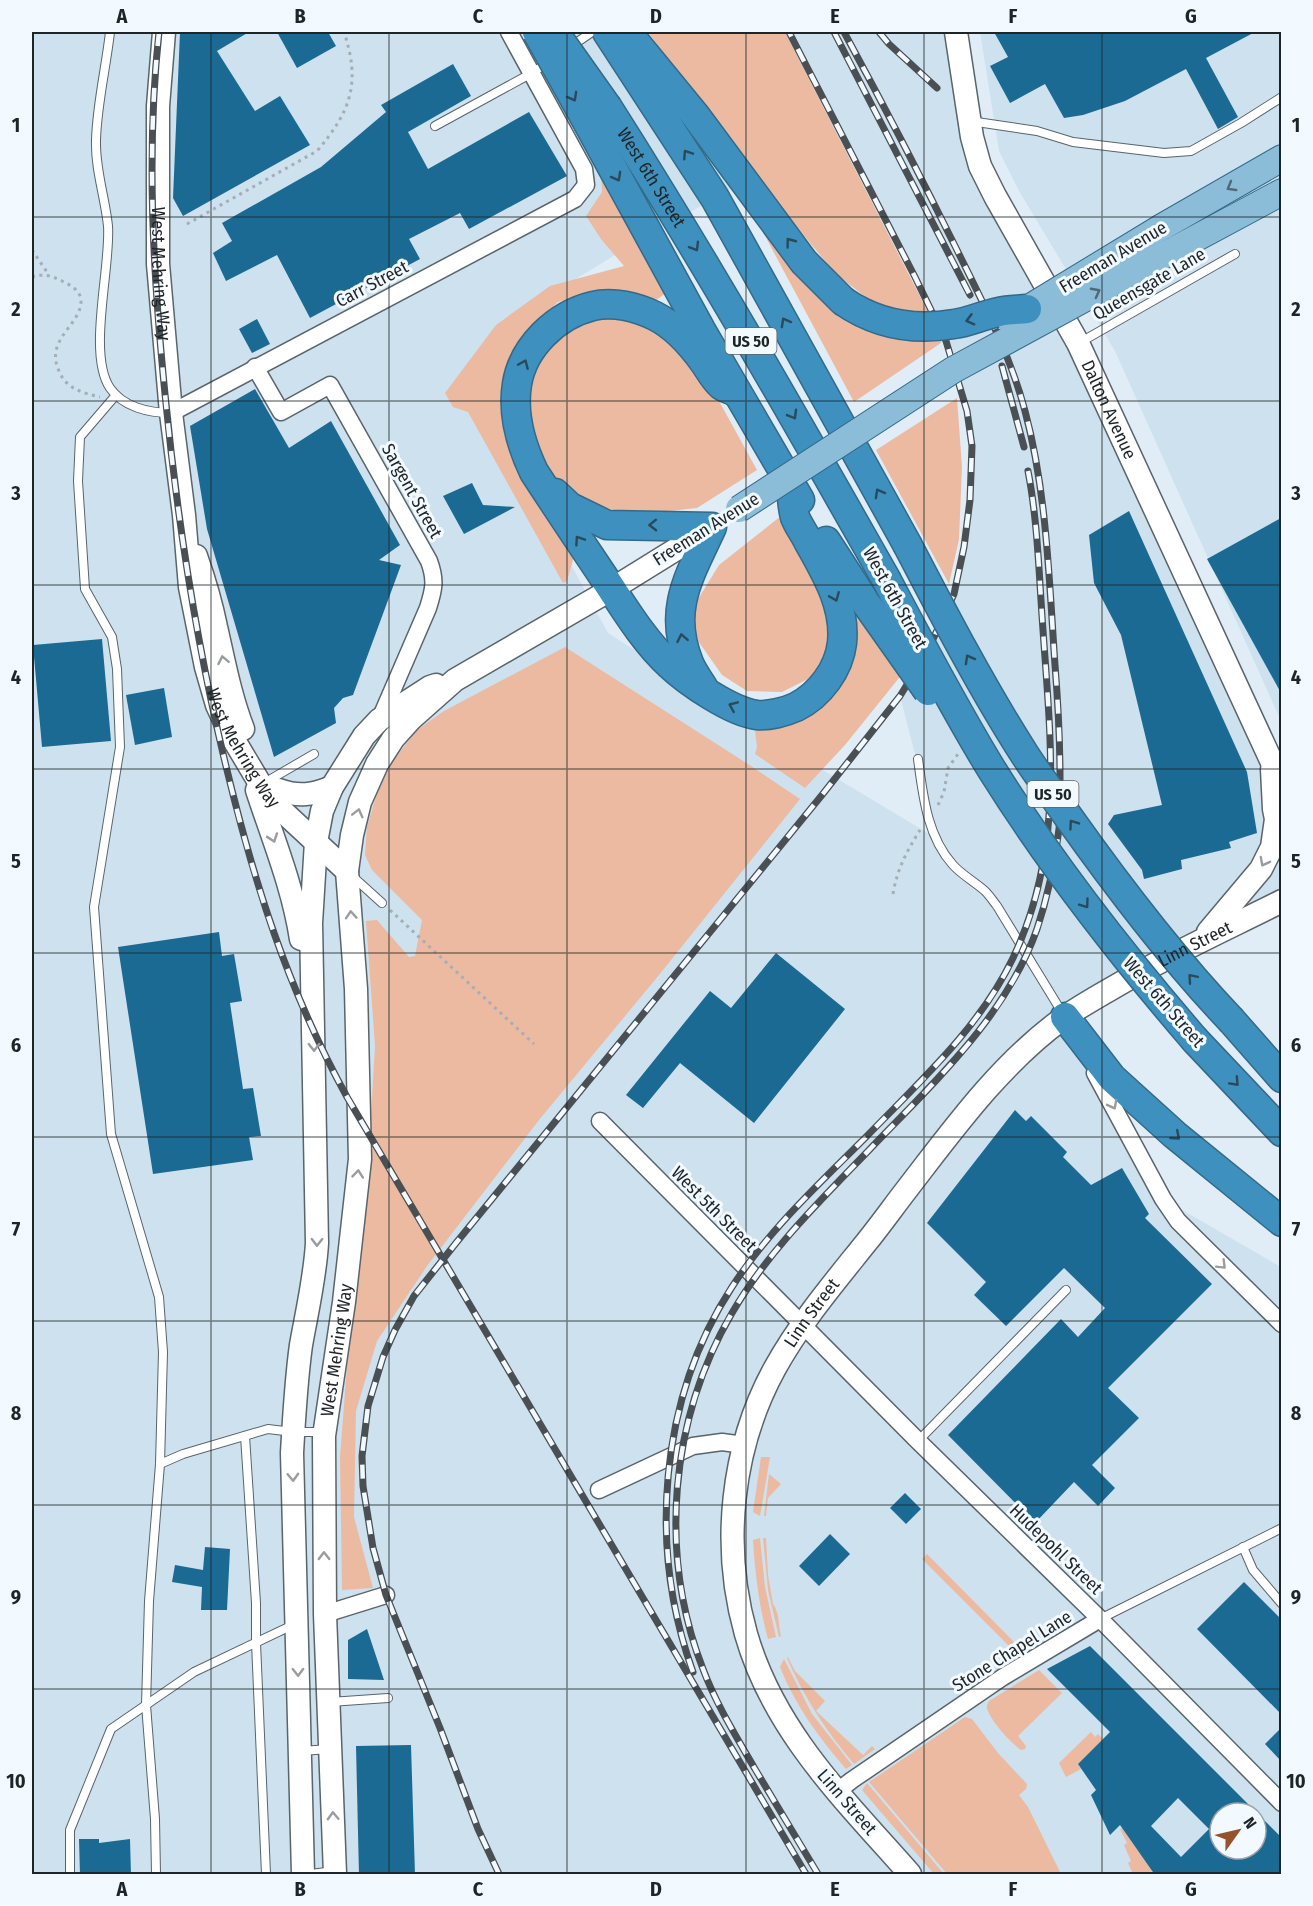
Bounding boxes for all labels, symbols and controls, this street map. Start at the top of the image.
text: A [116,4,129,28]
text: B [294,4,306,28]
text: C [473,4,484,28]
text: D [650,4,662,28]
text: E [830,4,840,28]
text: F [1009,4,1018,28]
text: G [1185,4,1197,28]
one-way arrow [566,91,577,101]
text: 1 [12,113,20,137]
text: 1 [1292,113,1300,137]
street label: West 6th Street [612,124,690,231]
one-way arrow [682,150,694,160]
one-way arrow [610,170,621,181]
one-way arrow [1227,180,1237,191]
street label: West Mehring Way [147,207,176,341]
street label: Freeman Avenue [1055,216,1171,298]
one-way arrow [786,238,797,249]
one-way arrow [687,241,699,251]
street label: Queensgate Lane [1089,243,1209,325]
street label: Carr Street [332,256,412,312]
one-way arrow [1090,288,1101,299]
text: 2 [10,297,21,321]
text: 2 [1290,297,1301,321]
one-way arrow [965,313,975,326]
one-way arrow [781,318,792,329]
road number: US 50 [726,328,777,354]
street label: Dalton Avenue [1076,357,1141,463]
one-way arrow [517,359,529,370]
one-way arrow [786,409,797,419]
street label: Sargent Street [377,440,447,542]
text: 3 [10,481,21,505]
text: 3 [1290,481,1301,505]
street label: Freeman Avenue [649,487,763,570]
one-way arrow [875,489,886,499]
one-way arrow [649,519,658,531]
one-way arrow [575,536,586,547]
street label: West 6th Street [858,543,932,653]
one-way arrow [828,590,840,601]
one-way arrow [676,633,689,643]
one-way arrow [217,655,230,665]
one-way arrow [965,655,976,665]
text: 4 [11,665,21,689]
text: 4 [1291,665,1301,689]
street label: West Mehring Way [202,686,285,812]
one-way arrow [729,701,740,713]
road number: US 50 [1028,781,1078,807]
one-way arrow [350,808,363,818]
one-way arrow [1069,819,1080,830]
one-way arrow [266,832,279,843]
text: 5 [11,849,21,873]
text: 5 [1291,849,1301,873]
one-way arrow [1260,856,1272,867]
one-way arrow [1077,897,1088,908]
one-way arrow [345,911,358,920]
street label: Linn Street [1154,916,1236,972]
street label: West 6th Street [1119,952,1209,1052]
one-way arrow [1188,974,1199,985]
text: 6 [11,1033,21,1057]
text: 6 [1291,1033,1301,1057]
one-way arrow [308,1042,320,1051]
one-way arrow [1228,1076,1239,1086]
one-way arrow [1106,1099,1117,1110]
one-way arrow [1169,1129,1180,1140]
street label: West 5th Street [667,1162,761,1256]
one-way arrow [351,1170,364,1179]
text: 7 [12,1217,21,1241]
text: 7 [1292,1217,1301,1241]
one-way arrow [311,1237,323,1246]
one-way arrow [1215,1257,1226,1268]
street label: Linn Street [779,1274,844,1351]
street label: West Mehring Way [316,1283,357,1418]
text: 8 [11,1401,22,1425]
text: 8 [1291,1401,1302,1425]
one-way arrow [286,1472,299,1481]
street label: Hudepohl Street [1005,1499,1107,1599]
one-way arrow [318,1551,330,1560]
text: 9 [11,1585,21,1609]
text: 9 [1291,1585,1301,1609]
street label: Stone Chapel Lane [948,1605,1076,1696]
one-way arrow [292,1667,304,1676]
street label: Linn Street [812,1765,882,1839]
text: 10 [6,1769,26,1793]
text: 10 [1286,1769,1306,1793]
north arrow [1208,1801,1268,1861]
one-way arrow [327,1812,339,1821]
text: N [1239,1814,1261,1832]
text: A [116,1877,129,1901]
text: B [294,1877,306,1901]
text: C [473,1877,484,1901]
text: D [650,1877,662,1901]
text: E [830,1877,840,1901]
text: F [1009,1877,1018,1901]
text: G [1185,1877,1197,1901]

